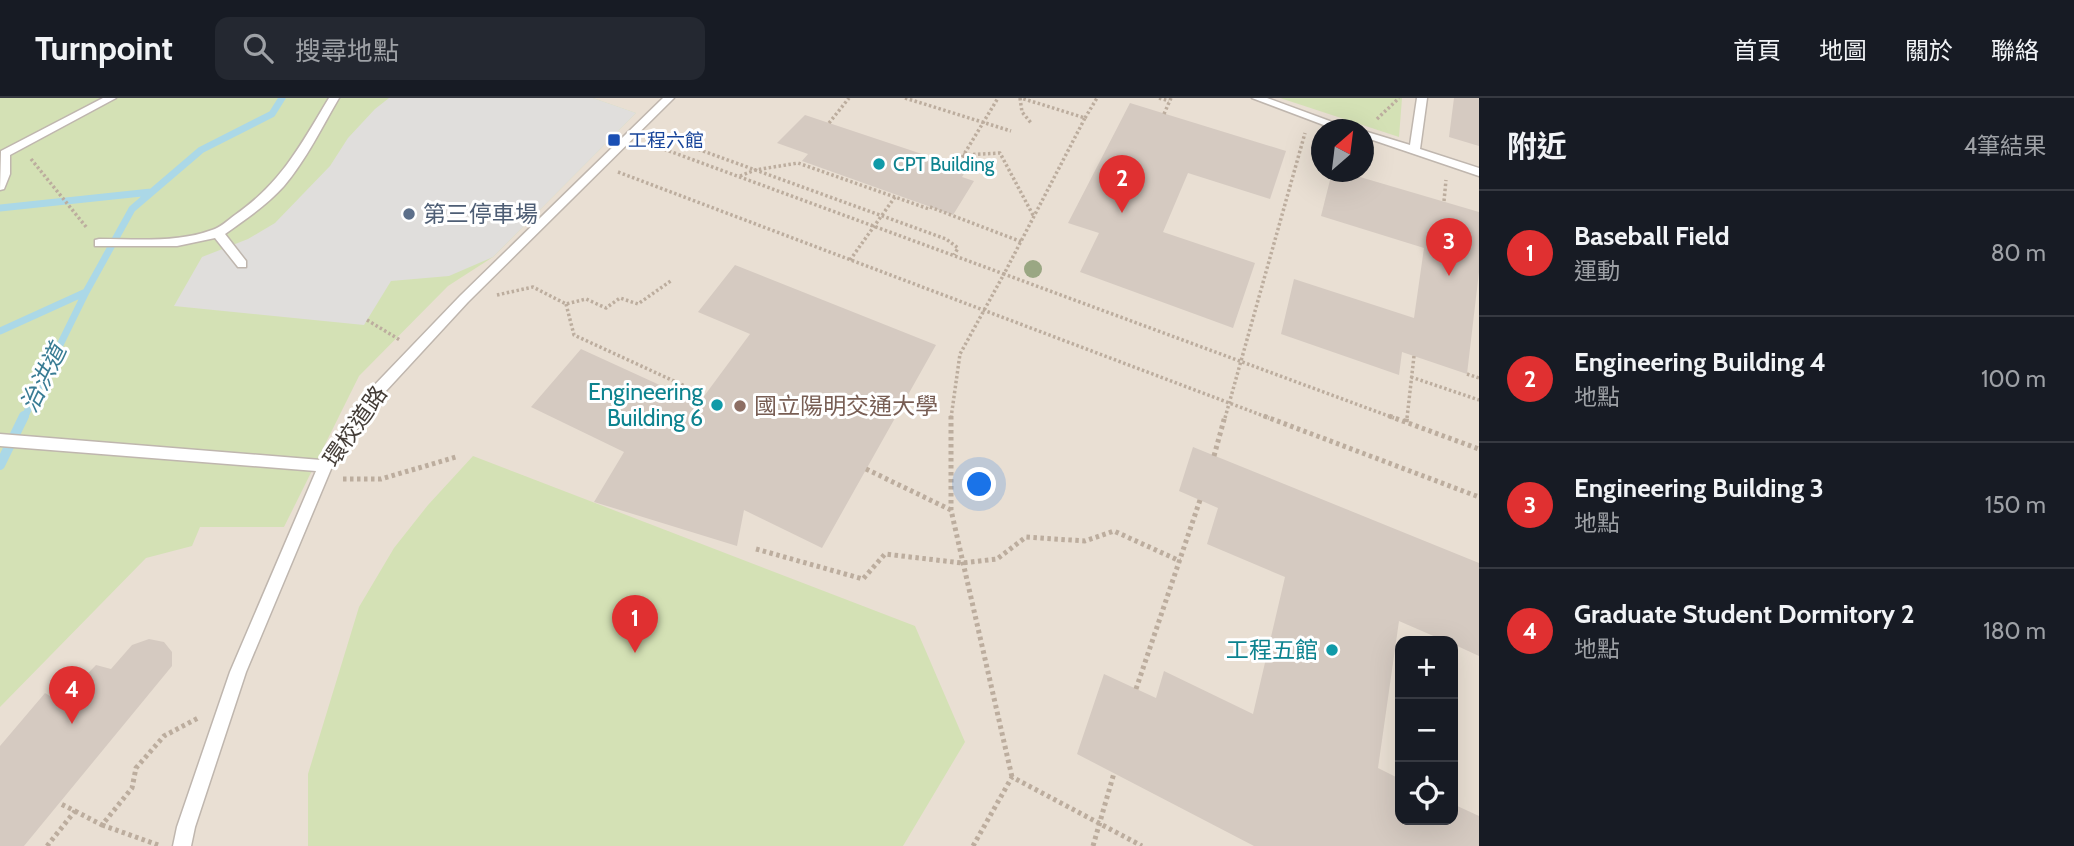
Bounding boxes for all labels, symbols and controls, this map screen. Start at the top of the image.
search box [215,17,705,80]
text: Turnpoint [35,28,173,68]
icon: search [239,29,277,67]
text: 搜尋地點 [295,35,399,67]
text: 首頁 [1733,36,1781,65]
text: 地圖 [1819,36,1867,65]
text: 關於 [1905,36,1953,65]
text: 聯絡 [1991,36,2039,65]
north arrow [1311,119,1374,182]
text: 附近 [1507,128,1567,165]
place label: 工程六館 [628,129,704,152]
marker: 工程六館 [606,132,622,148]
text: 4筆結果 [1964,132,2046,160]
place label: CPT Building [893,153,995,176]
pin: 2 [1099,155,1145,213]
marker: CPT Building [871,156,887,172]
place label: 第三停車場 [423,200,538,228]
marker: 第三停車場 [401,206,417,222]
pin: 3 [1426,218,1472,276]
text: Baseball Field [1574,220,1730,252]
text: 1 [1526,239,1534,267]
text: 80 m [1991,239,2046,267]
text: 運動 [1574,257,1620,285]
water label: 治洪道 [14,337,73,417]
text: Engineering Building 4 [1574,346,1826,378]
text: 2 [1524,365,1536,393]
text: 100 m [1981,365,2046,393]
place label: Engineering Building 6 [588,378,704,432]
street label: 環校道路 [317,380,393,472]
text: 地點 [1574,383,1620,411]
place label: 國立陽明交通大學 [754,392,938,420]
marker: Engineering Building 6 [709,397,725,413]
marker: 國立陽明交通大學 [732,398,748,414]
your location [962,467,996,501]
text: Engineering Building 3 [1574,472,1824,504]
text: 3 [1524,491,1536,519]
text: 150 m [1985,491,2046,519]
text: 地點 [1574,509,1620,537]
pin: 1 [612,595,658,653]
text: Graduate Student Dormitory 2 [1574,598,1915,630]
text: 4 [1523,617,1537,645]
text: 180 m [1983,617,2046,645]
text: 地點 [1574,635,1620,663]
place label: 工程五館 [1226,636,1318,664]
map controls [1395,636,1458,825]
button: + [1395,636,1458,699]
marker: 工程五館 [1324,642,1340,658]
pin: 4 [49,666,95,724]
button: − [1395,699,1458,762]
button: locate [1395,762,1458,825]

